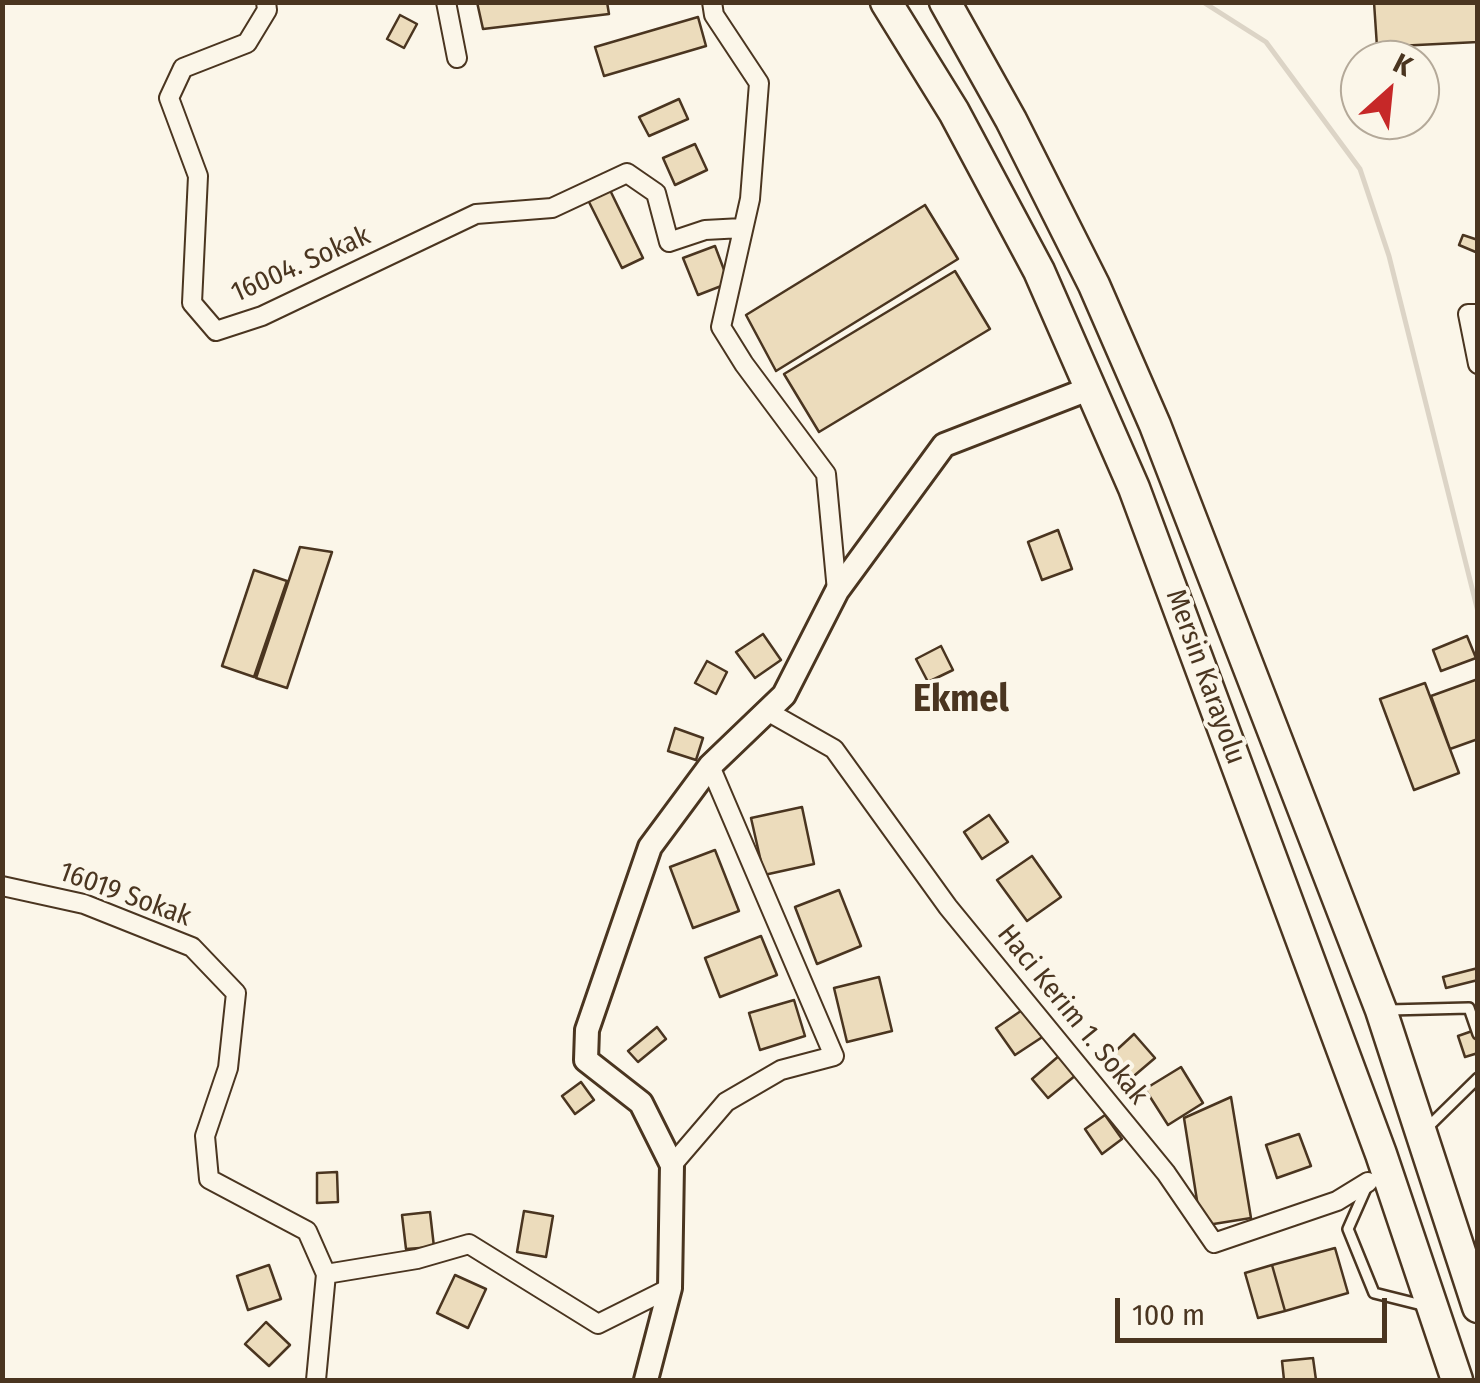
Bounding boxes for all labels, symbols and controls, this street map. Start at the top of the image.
north arrow [1340,40,1440,140]
text: K [1388,46,1418,83]
street label: 16004. Sokak [227,220,375,310]
street label: Mersin Karayolu [1158,585,1252,769]
district label: Ekmel [913,677,1009,723]
street label: 16019 Sokak [55,856,195,934]
street label: Haci Kerim 1. Sokak [989,919,1155,1111]
scale bar [1120,1278,1392,1340]
text: 100 m [1132,1297,1205,1333]

